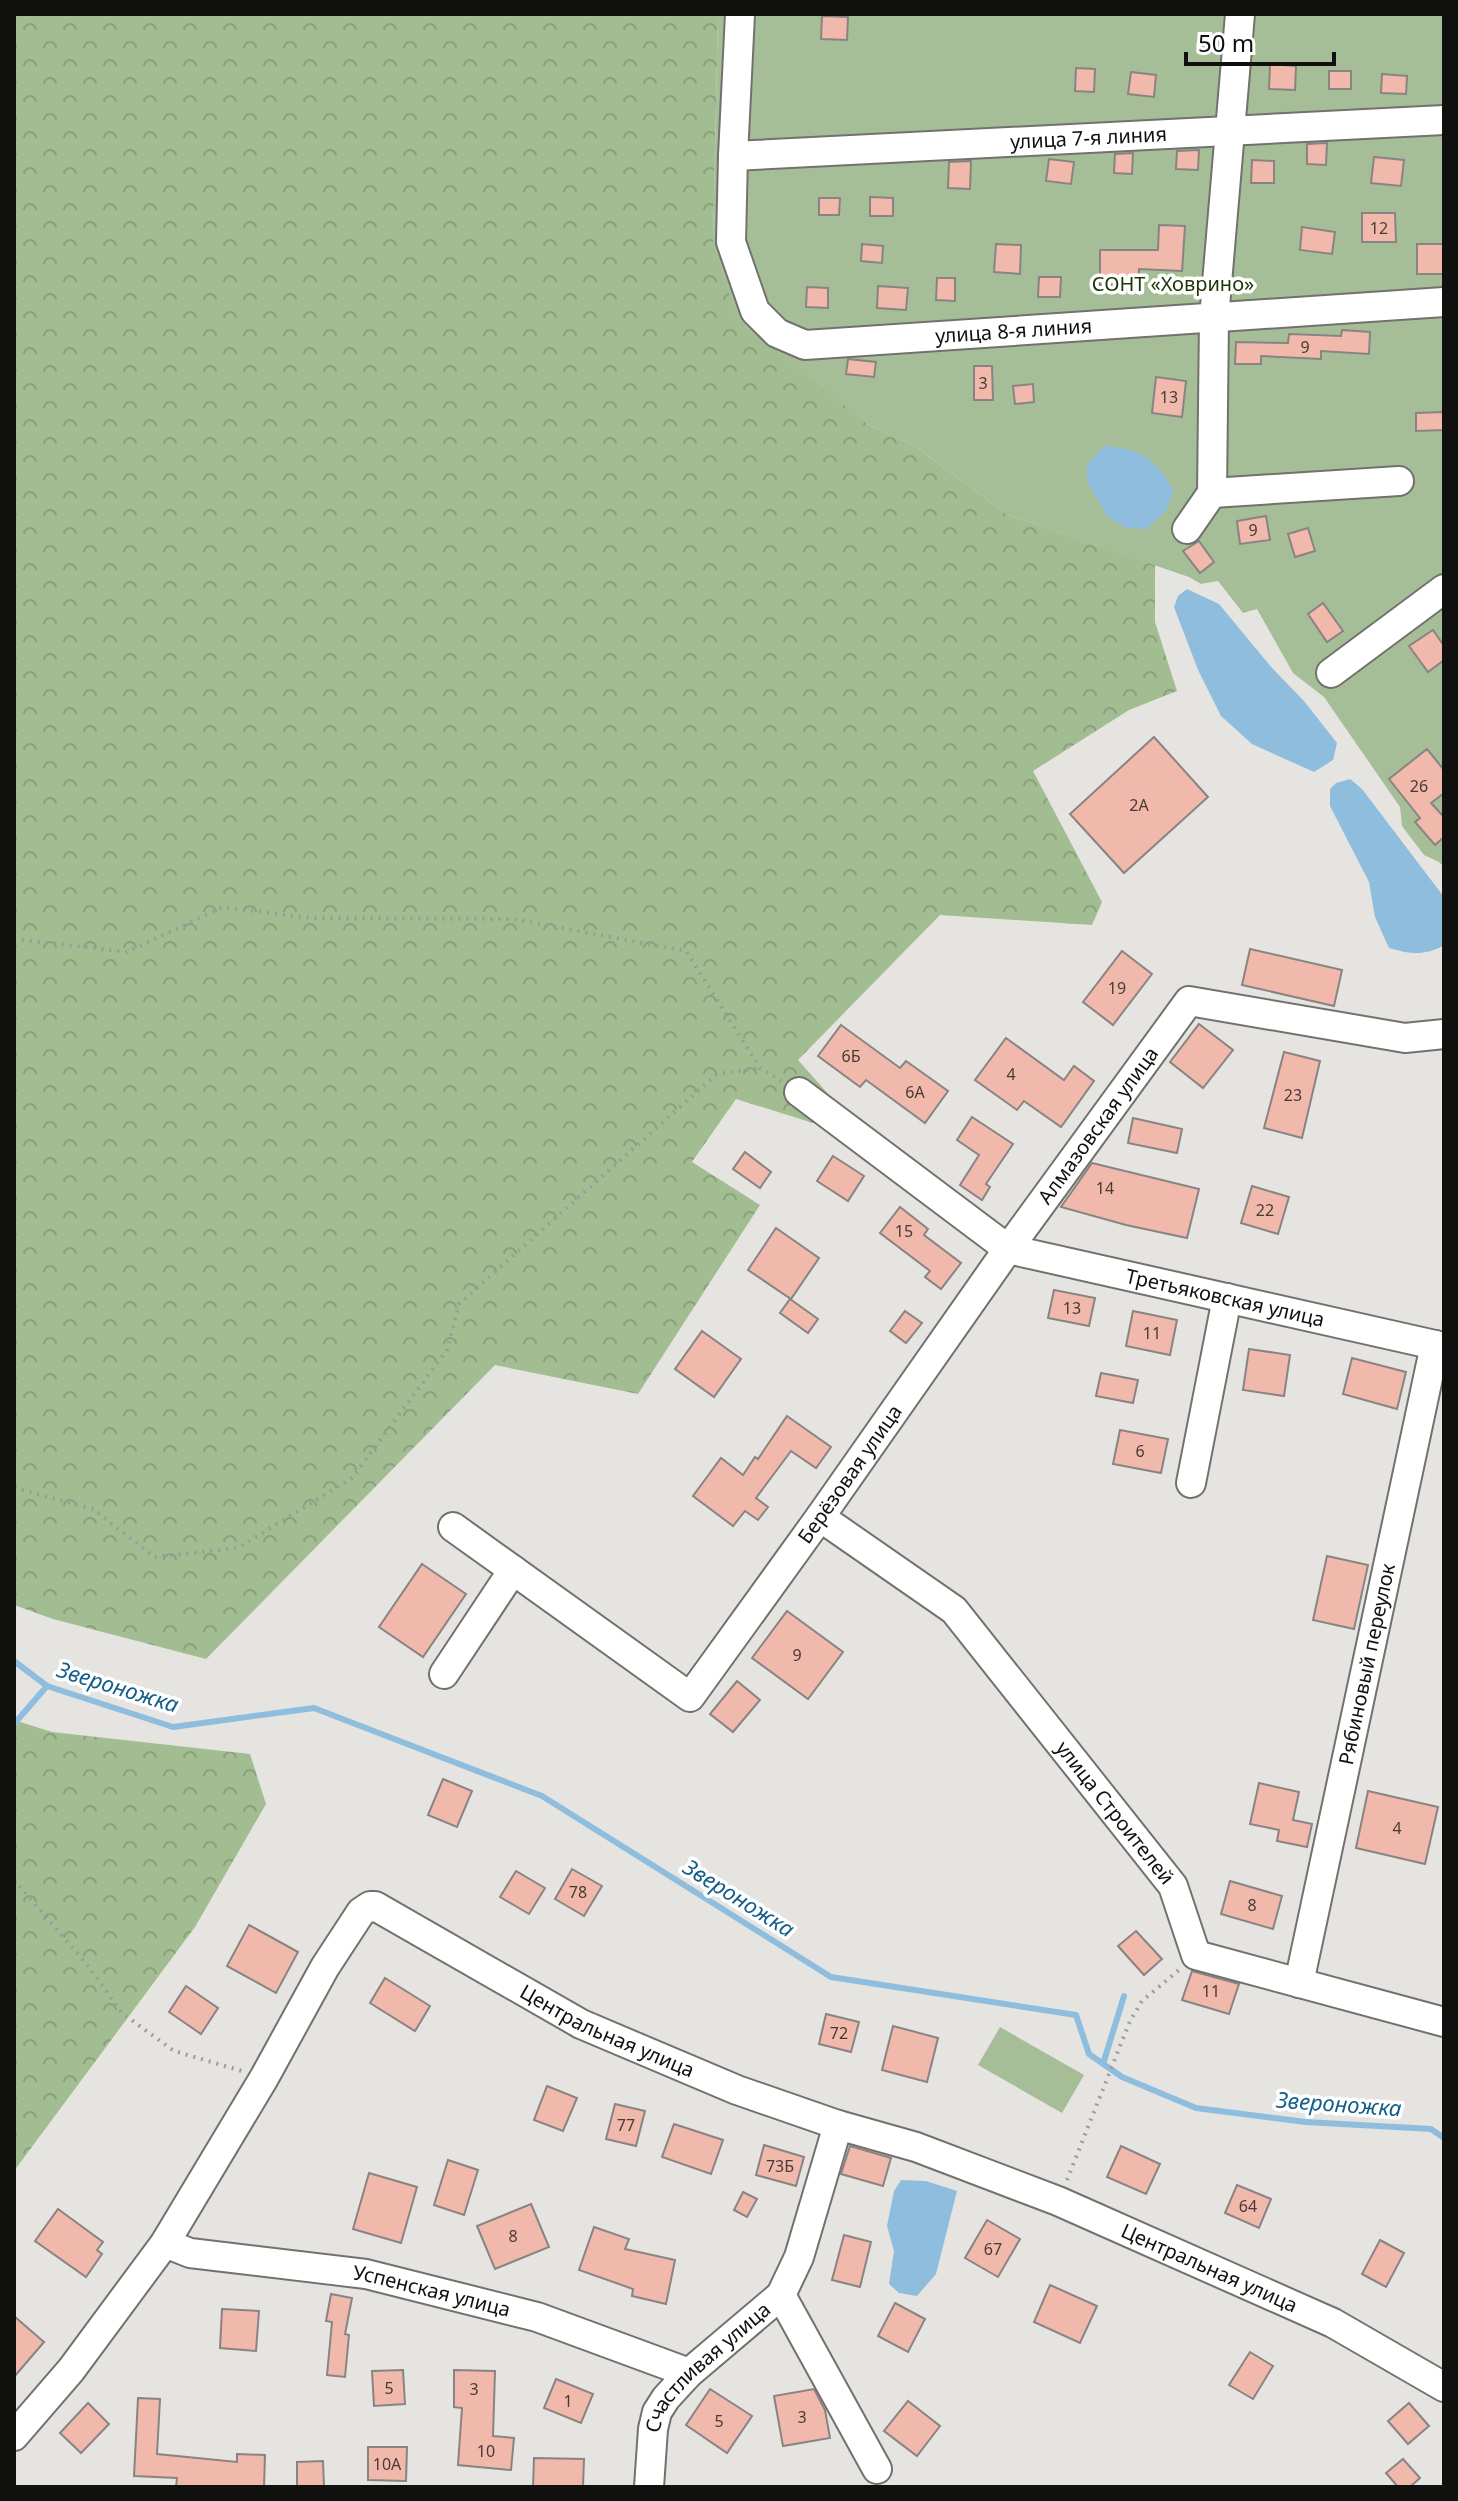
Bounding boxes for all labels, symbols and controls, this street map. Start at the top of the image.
scale bar [1186,16,1334,66]
text: 50 m [1198,26,1254,59]
street label: улица 7-я линия [1009,120,1168,155]
house number: 12 [1370,217,1388,239]
park label: СОНТ «Ховрино» [1092,270,1254,297]
street label: улица 8-я линия [934,312,1093,349]
house number: 9 [1300,336,1310,358]
house number: 3 [978,372,988,394]
house number: 13 [1160,386,1178,408]
house number: 9 [1248,519,1258,541]
house number: 26 [1410,775,1428,797]
house number: 2А [1129,794,1149,816]
house number: 19 [1108,977,1126,999]
street label: Алмазовская улица [1031,1041,1164,1209]
house number: 6Б [842,1045,861,1067]
house number: 4 [1006,1063,1016,1085]
house number: 6А [905,1081,925,1103]
house number: 23 [1284,1084,1302,1106]
house number: 14 [1096,1177,1114,1199]
house number: 22 [1256,1199,1274,1221]
house number: 15 [895,1220,913,1242]
street label: Третьяковская улица [1123,1262,1327,1333]
house number: 13 [1063,1297,1081,1319]
house number: 11 [1143,1322,1161,1344]
street label: Берёзовая улица [791,1399,908,1549]
house number: 6 [1135,1440,1145,1462]
street label: Рябиновый переулок [1332,1560,1401,1767]
house number: 9 [792,1644,802,1666]
water label: Звероножка [53,1653,183,1719]
street label: улица Строителей [1050,1735,1181,1890]
house number: 4 [1392,1817,1402,1839]
water label: Звероножка [678,1851,801,1943]
house number: 78 [569,1881,587,1903]
house number: 8 [1247,1894,1257,1916]
street label: Центральная улица [515,1978,699,2083]
house number: 11 [1202,1980,1220,2002]
house number: 72 [830,2022,848,2044]
water label: Звероножка [1274,2084,1403,2122]
house number: 77 [617,2114,635,2136]
house number: 73Б [766,2155,794,2177]
house number: 64 [1239,2195,1257,2217]
street label: Центральная улица [1117,2217,1302,2319]
house number: 8 [508,2225,518,2247]
house number: 67 [984,2238,1002,2260]
street label: Успенская улица [352,2259,513,2323]
street label: Счастливая улица [639,2296,776,2435]
house number: 5 [384,2377,394,2399]
house number: 3 [469,2378,479,2400]
house number: 1 [563,2390,573,2412]
house number: 3 [797,2406,807,2428]
house number: 5 [714,2410,724,2432]
house number: 10 [477,2440,495,2462]
house number: 10А [373,2453,402,2475]

